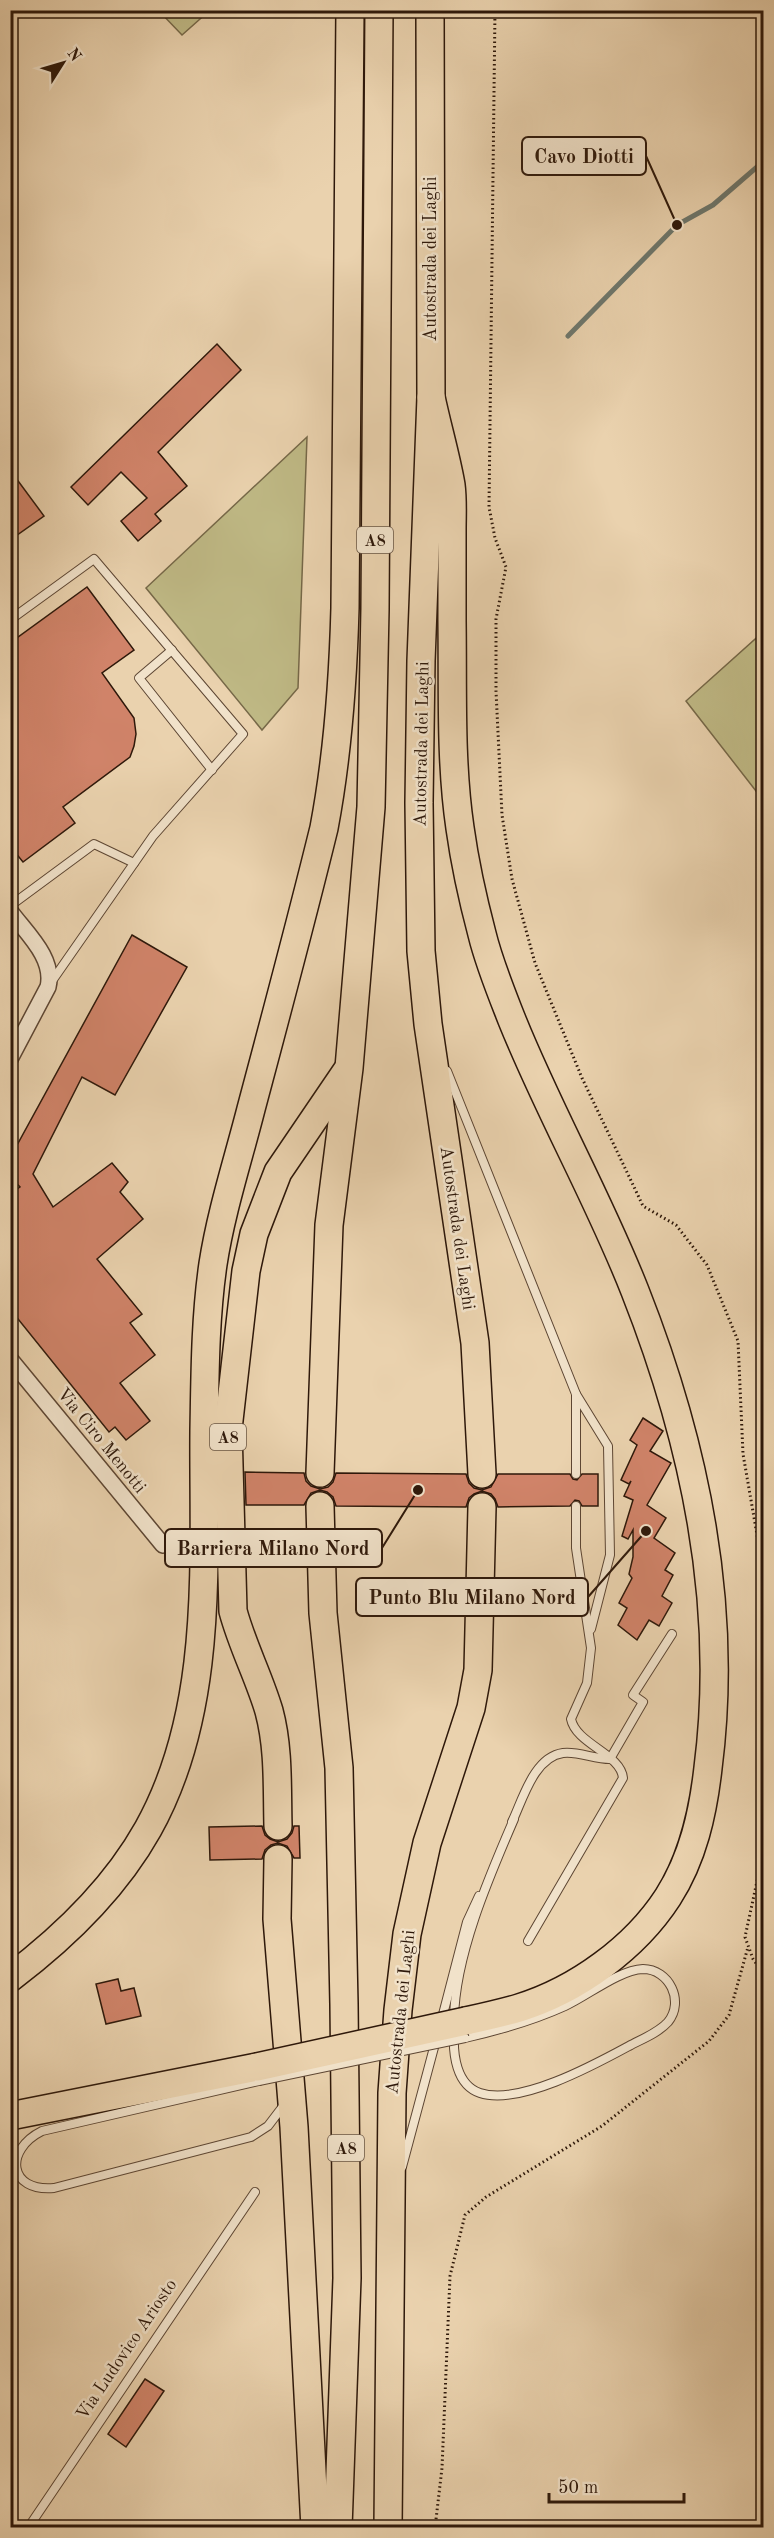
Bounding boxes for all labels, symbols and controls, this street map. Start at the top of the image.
north arrow [33,33,93,93]
text: N [63,45,84,65]
callout: Cavo Diotti [522,137,646,175]
text: Cavo Diotti [534,148,634,168]
street label: Autostrada dei Laghi [422,176,440,342]
road number: A8 [357,527,393,553]
street label: Autostrada dei Laghi [412,661,432,827]
street label: Autostrada dei Laghi [437,1145,477,1311]
street label: Via Ciro Menotti [53,1385,149,1497]
road number: A8 [210,1424,246,1450]
callout: Barriera Milano Nord [165,1529,382,1567]
text: Barriera Milano Nord [176,1540,370,1560]
callout: Punto Blu Milano Nord [356,1578,588,1616]
text: Punto Blu Milano Nord [368,1589,576,1609]
street label: Autostrada dei Laghi [383,1929,419,2095]
road number: A8 [328,2135,364,2161]
street label: Via Ludovico Ariosto [73,2276,181,2423]
scale bar [549,2466,684,2504]
text: 50 m [558,2479,598,2497]

